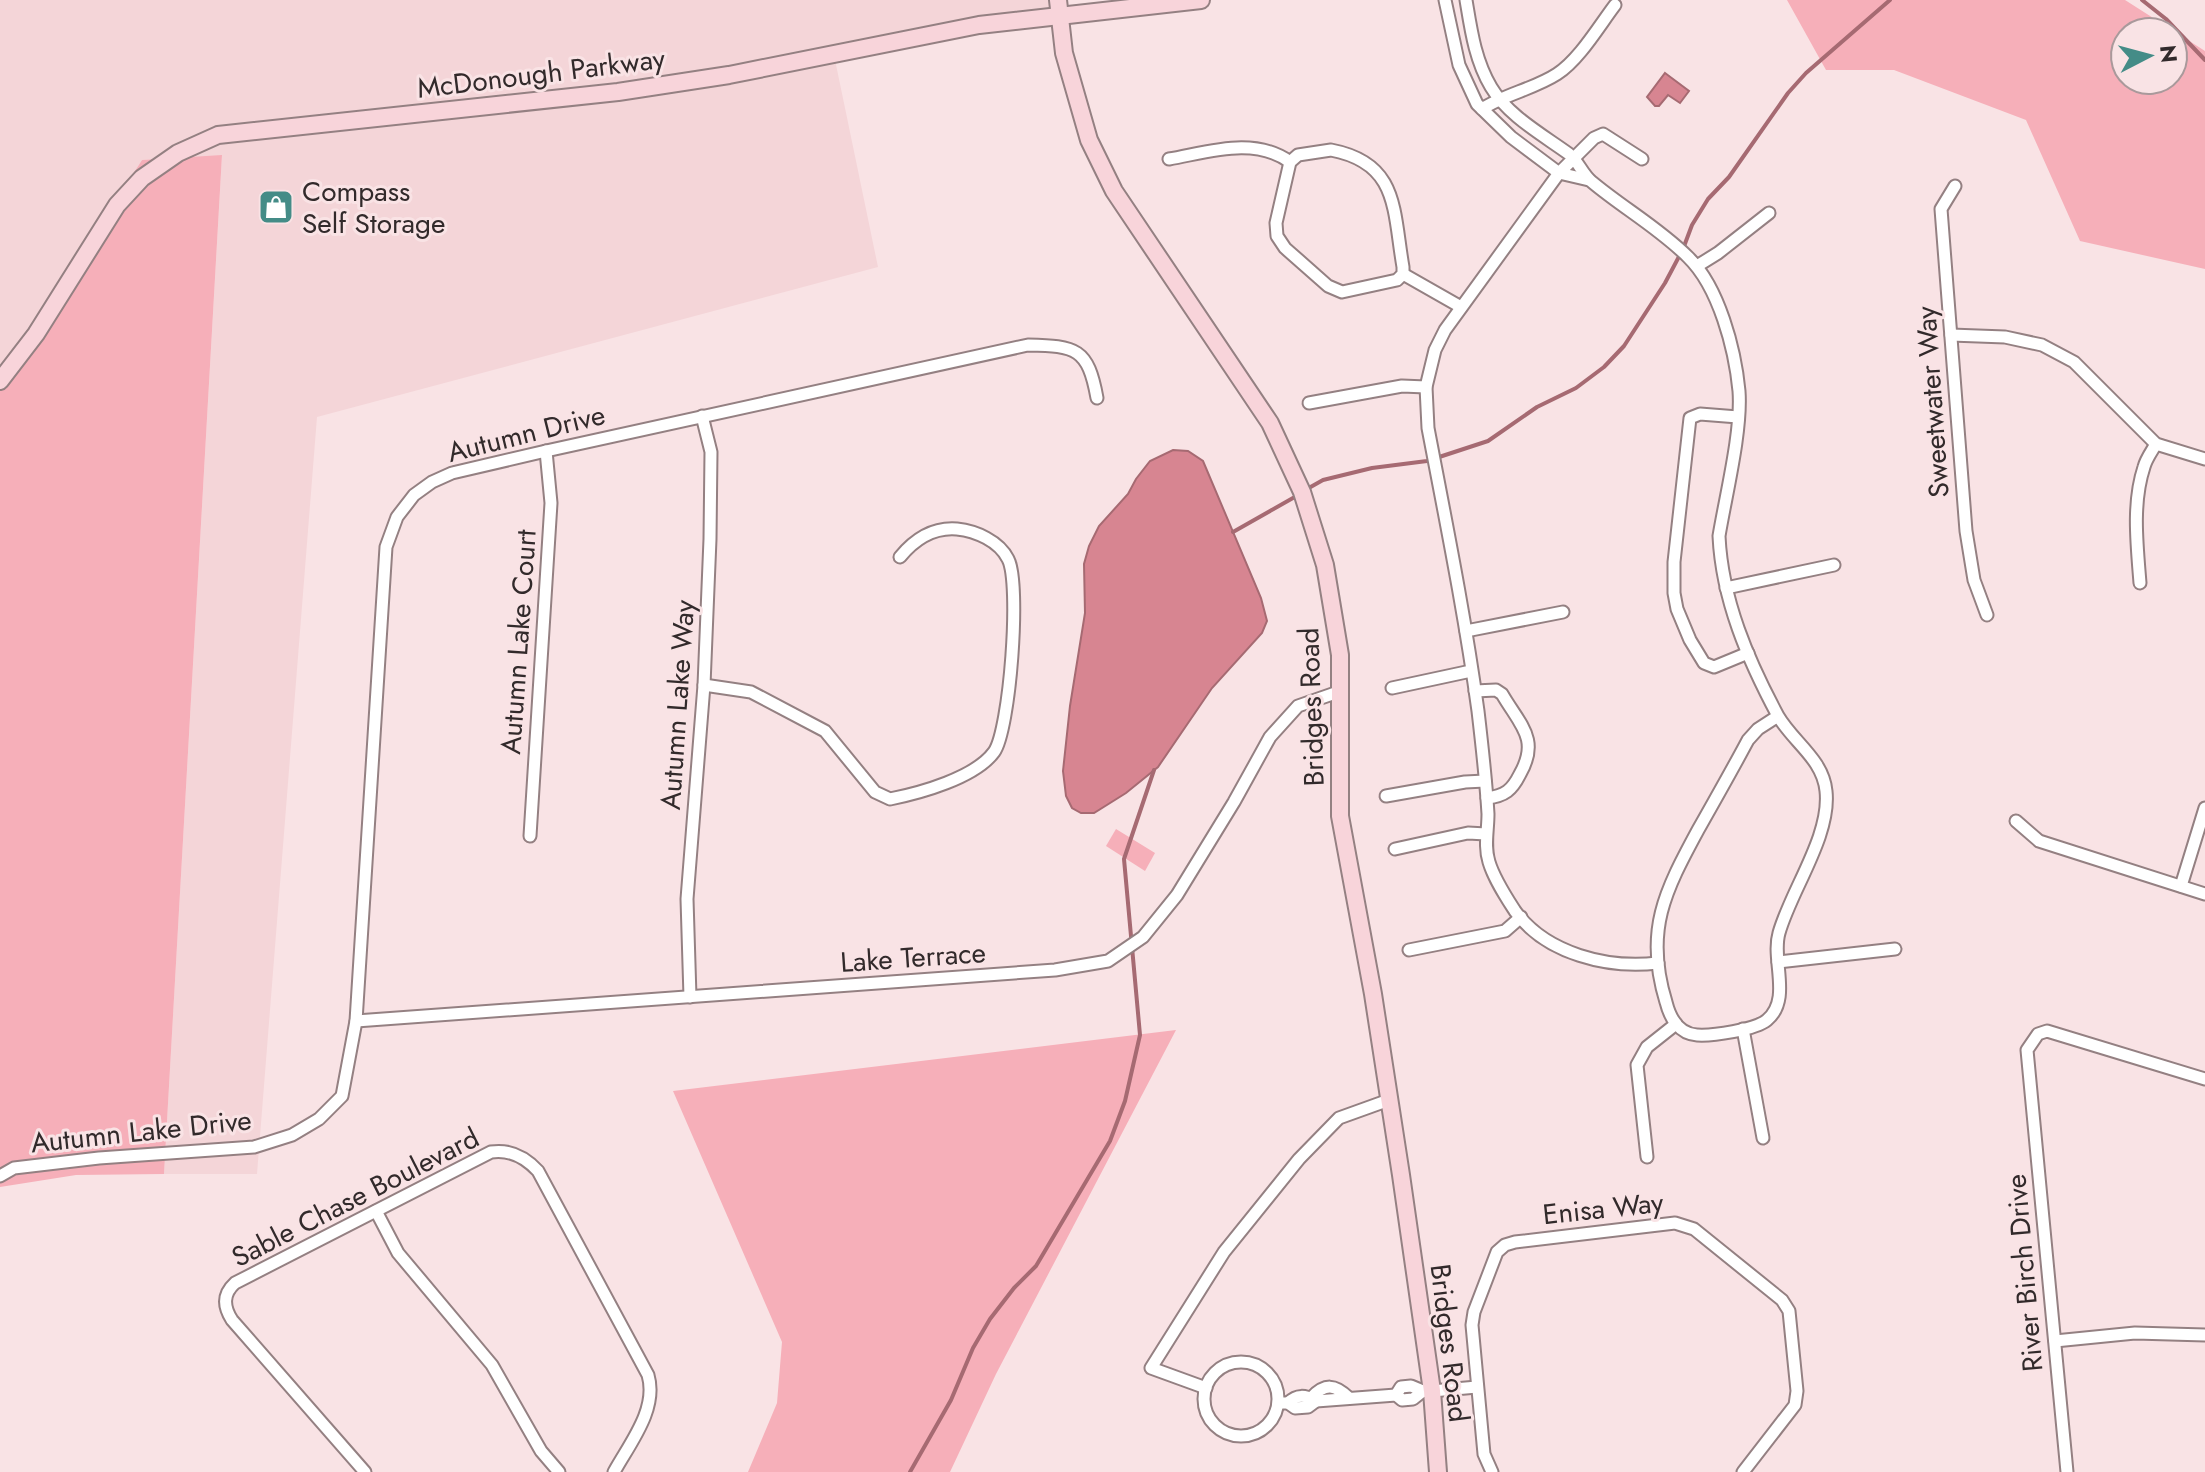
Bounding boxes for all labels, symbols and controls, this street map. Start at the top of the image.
north arrow [2109,16,2189,96]
street label: McDonough Parkway [415,38,668,109]
text: N [2152,44,2186,64]
place label: Compass Self Storage [302,171,445,244]
shop icon: Compass Self Storage [257,188,295,226]
street label: Sweetwater Way [1905,304,1960,499]
street label: Autumn Drive [443,394,609,473]
street label: Autumn Lake Court [490,528,547,756]
street label: Autumn Lake Way [650,598,705,811]
street label: Bridges Road [1288,627,1335,787]
street label: Lake Terrace [839,932,987,983]
street label: Autumn Lake Drive [29,1100,254,1163]
street label: Sable Chase Boulevard [224,1117,486,1278]
street label: River Birch Drive [1995,1172,2054,1373]
street label: Enisa Way [1541,1182,1666,1235]
street label: Bridges Road [1419,1262,1480,1424]

